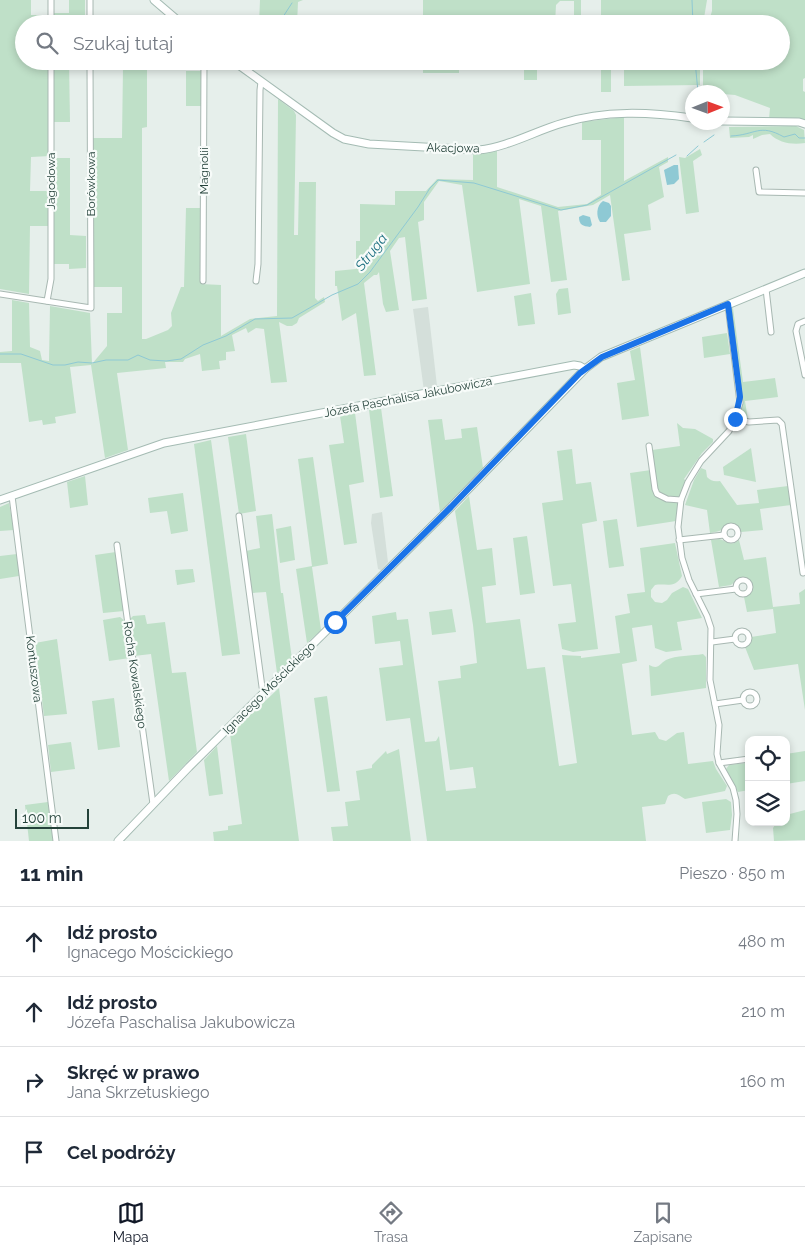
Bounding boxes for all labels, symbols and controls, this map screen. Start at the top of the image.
search box [15,15,790,70]
icon: search [33,29,61,57]
text: Szukaj tutaj [73,32,173,54]
north arrow [685,85,730,130]
street label: Akacjowa [426,141,480,155]
street label: Magnolii [197,147,211,195]
street label: Jagodowa [44,152,58,210]
street label: Borówkowa [84,152,98,216]
water label: Struga [351,231,390,274]
street label: Józefa Paschalisa Jakubowicza [323,374,493,420]
route end [724,408,747,431]
route start [324,611,347,634]
street label: Rocha Kowalskiego [121,621,149,729]
street label: Kontuszowa [23,635,45,703]
street label: Ignacego Mościckiego [220,639,318,737]
map controls [745,736,790,826]
button: locate [745,736,790,781]
button: layers [745,781,790,826]
scale bar [15,806,89,829]
text: 100 m [22,810,62,826]
text: 11 min [20,861,83,886]
text: Pieszo · 850 m [679,864,785,883]
text: Idź prosto [67,921,157,943]
icon: ahead [20,928,48,956]
text: 480 m [738,932,785,951]
text: Ignacego Mościckiego [67,943,233,962]
text: Idź prosto [67,991,157,1013]
icon: ahead [20,998,48,1026]
text: 210 m [741,1002,785,1021]
text: Józefa Paschalisa Jakubowicza [67,1013,295,1032]
text: Skręć w prawo [67,1061,200,1083]
icon: right [20,1068,48,1096]
text: 160 m [740,1072,785,1091]
text: Jana Skrzetuskiego [67,1083,210,1102]
icon: arrive [20,1138,48,1166]
text: Cel podróży [67,1141,176,1163]
tab: Mapa [113,1199,149,1245]
tab: Trasa [374,1199,408,1245]
tab: Zapisane [633,1199,692,1245]

